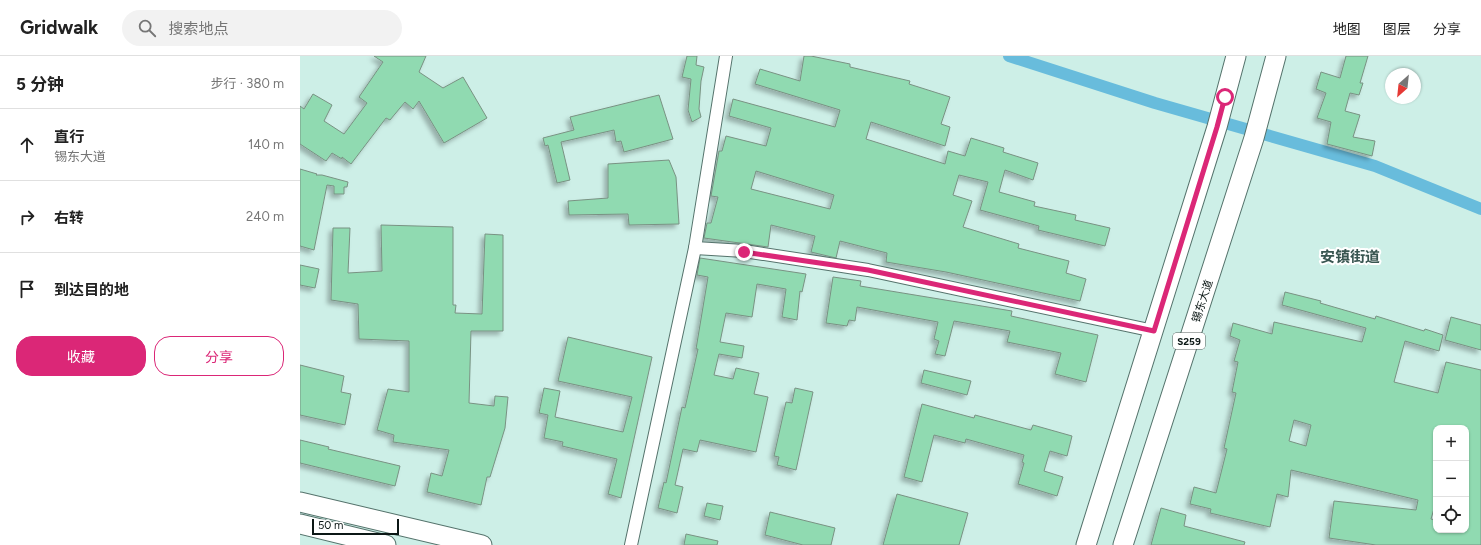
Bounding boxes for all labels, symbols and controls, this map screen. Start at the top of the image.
search box [122,10,402,46]
text: Gridwalk [20,16,98,39]
icon: search [136,17,158,39]
text: 搜索地点 [168,20,228,38]
text: 地图 [1333,21,1361,38]
text: 图层 [1383,21,1411,38]
text: 分享 [1433,21,1461,38]
north arrow [1385,68,1421,104]
text: 5 分钟 [16,74,64,94]
text: 步行 · 380 m [211,76,284,91]
route start [1216,88,1234,106]
text: 直行 [54,128,84,146]
icon: ahead [16,134,38,156]
text: 140 m [248,137,284,152]
text: 锡东大道 [54,149,106,164]
icon: right [16,206,38,228]
text: 右转 [54,209,84,227]
text: 240 m [246,209,284,224]
route end [735,243,753,261]
district label: 安镇街道 [1320,248,1380,266]
icon: arrive [16,278,38,300]
street label: 锡东大道 [1189,278,1215,324]
text: 到达目的地 [54,281,129,299]
road number: S259 [1173,333,1205,349]
button: 收藏 [16,336,146,376]
button: 分享 [154,336,284,376]
map controls [1433,425,1469,533]
button: + [1433,425,1469,461]
button: − [1433,461,1469,497]
button: locate [1433,497,1469,533]
scale bar [312,517,399,536]
text: 50 m [318,519,343,532]

